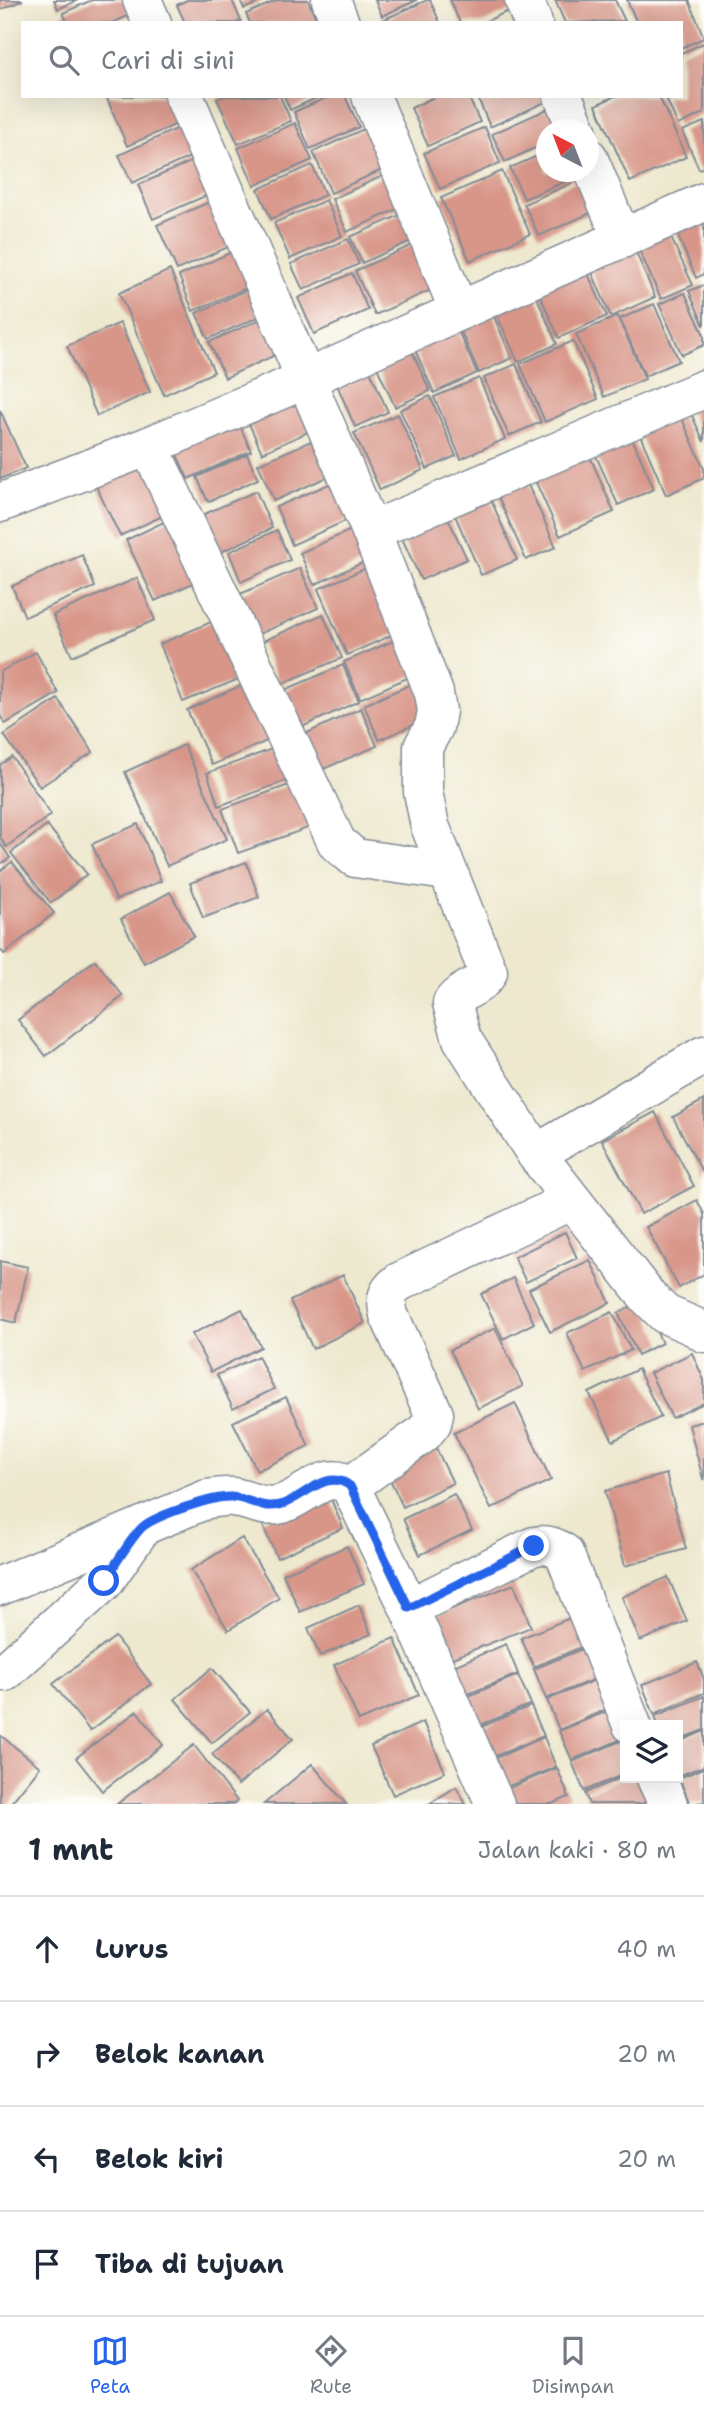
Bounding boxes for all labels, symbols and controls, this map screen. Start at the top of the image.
search box [21,21,683,98]
icon: search [45,41,83,79]
text: Cari di sini [101,42,235,77]
north arrow [536,119,599,182]
route end [518,1530,549,1561]
route start [88,1565,119,1596]
map controls [620,1720,683,1783]
button: layers [620,1720,683,1783]
text: 1 mnt [28,1829,113,1870]
text: Jalan kaki · 80 m [478,1835,676,1865]
icon: ahead [28,1930,66,1968]
text: Lurus [95,1931,168,1966]
text: 40 m [616,1934,676,1964]
icon: right [28,2035,66,2073]
text: Belok kanan [95,2036,264,2071]
text: 20 m [617,2039,676,2069]
icon: left [28,2140,66,2178]
text: Belok kiri [95,2141,224,2176]
text: 20 m [617,2144,676,2174]
icon: arrive [28,2245,66,2283]
text: Tiba di tujuan [95,2246,284,2281]
tab: Peta [90,2332,130,2399]
tab: Rute [310,2332,352,2399]
tab: Disimpan [532,2332,614,2399]

